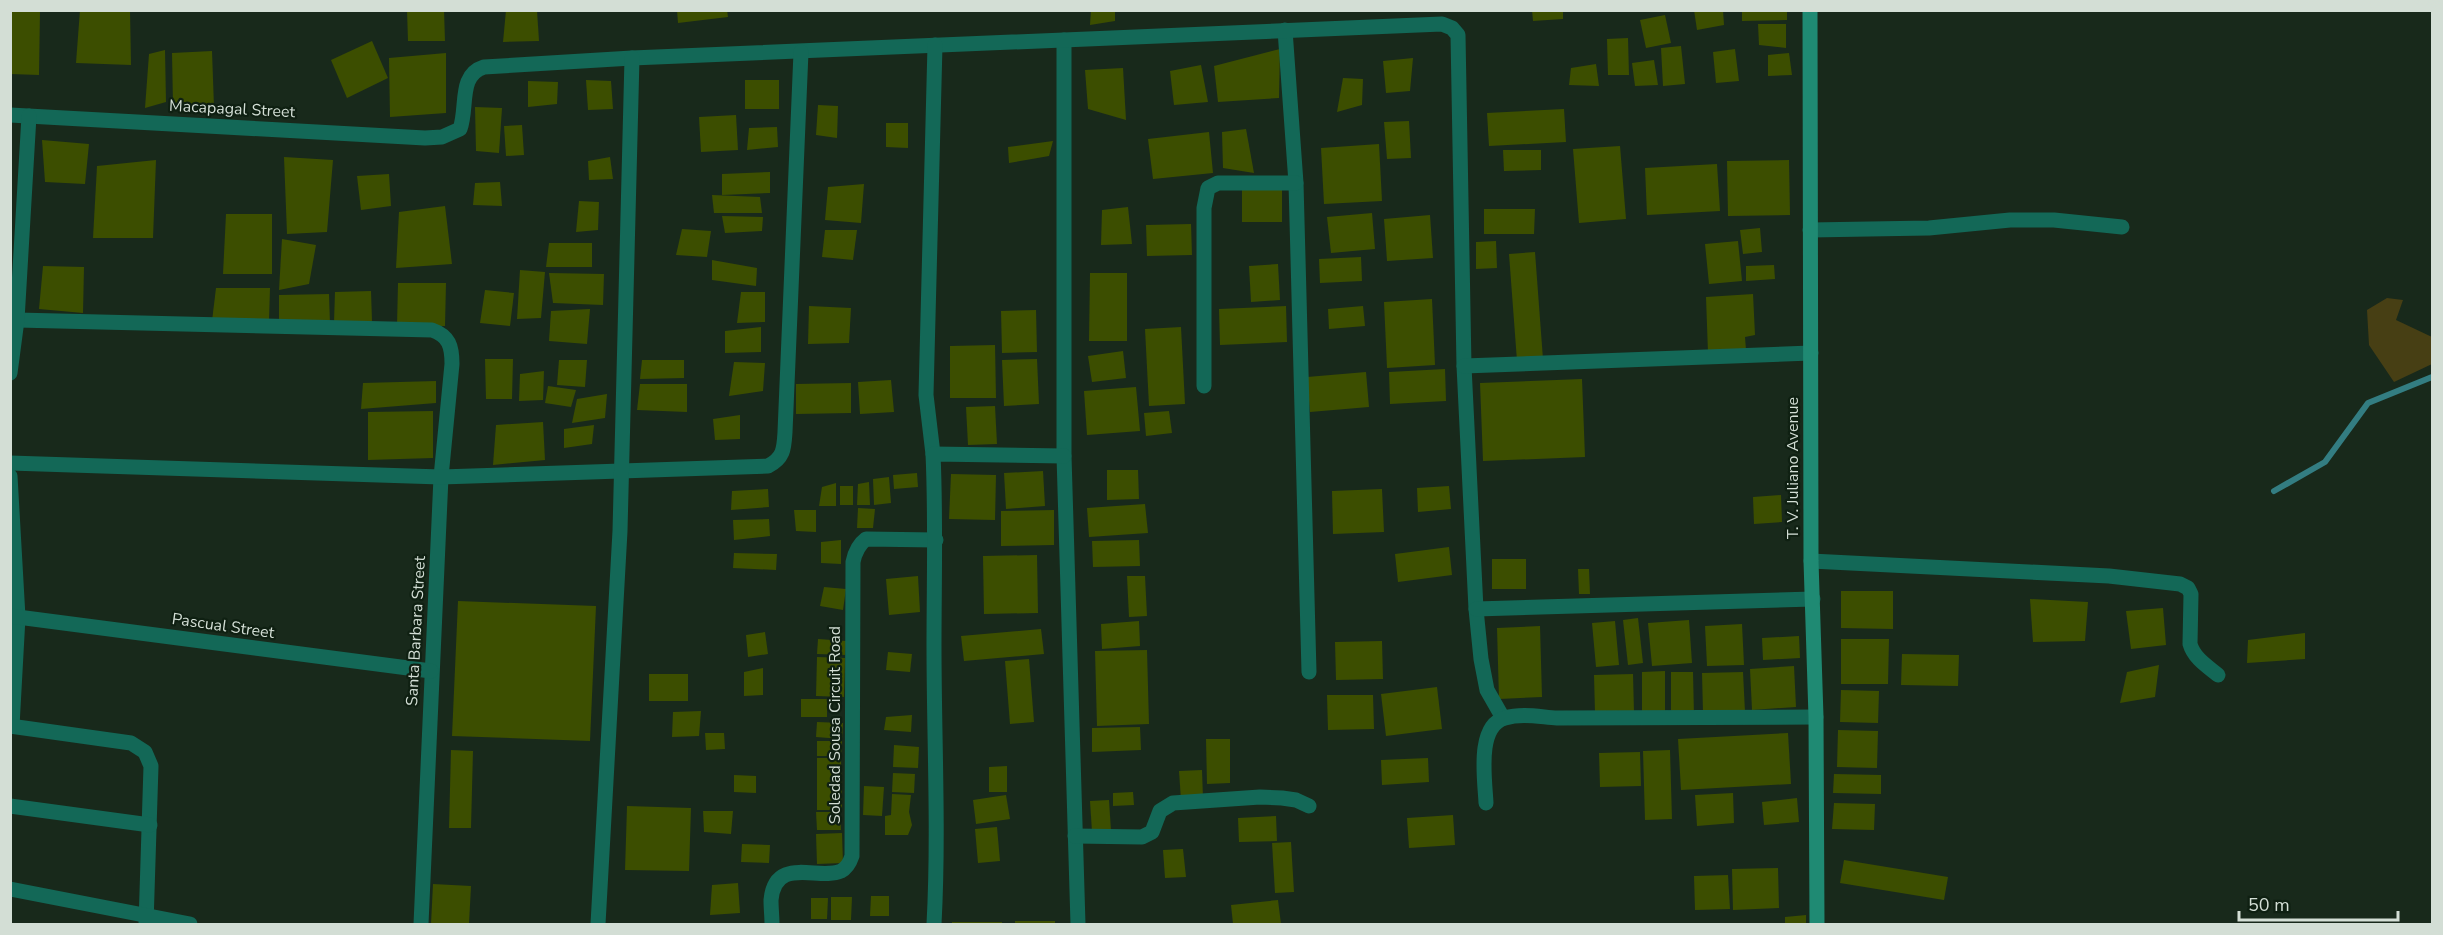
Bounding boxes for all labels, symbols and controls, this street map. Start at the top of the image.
street label: Macapagal Street [168,95,296,123]
street label: T. V. Juliano Avenue [1782,397,1804,539]
street label: Santa Barbara Street [401,555,431,707]
street label: Pascual Street [170,608,276,644]
street label: Soledad Sousa Circuit Road [824,626,846,824]
scale bar [2239,884,2398,922]
text: 50 m [2248,893,2290,917]

